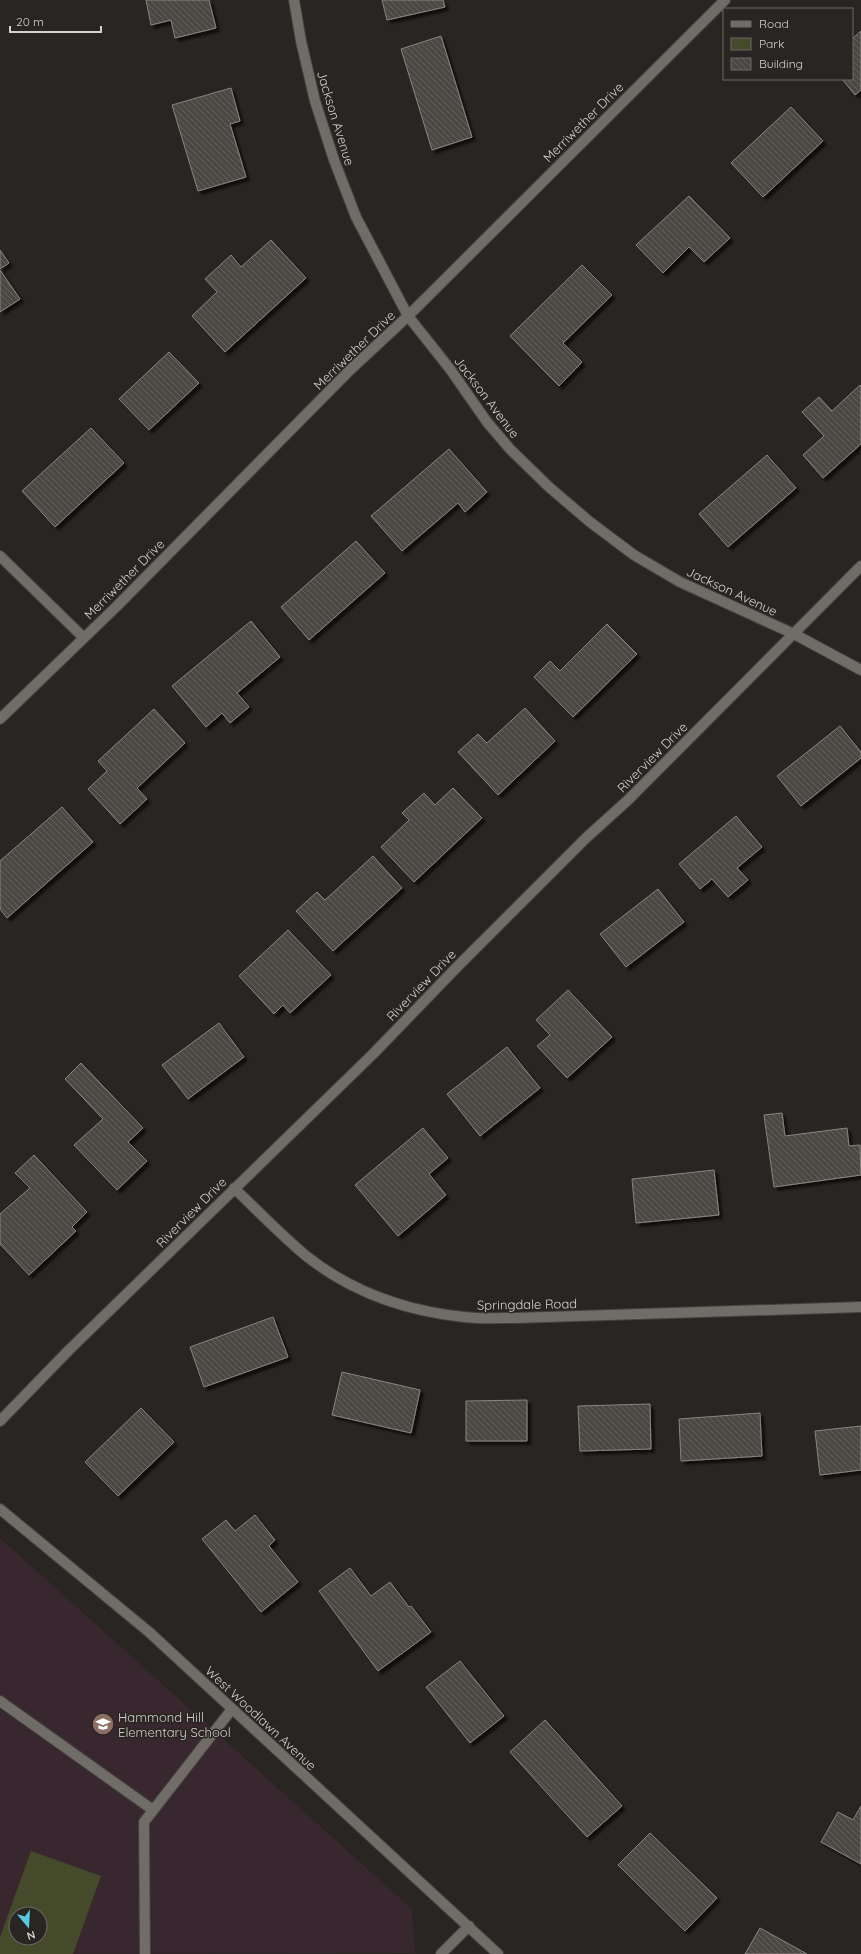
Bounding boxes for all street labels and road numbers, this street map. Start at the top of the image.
street label: Jackson Avenue [314,69,358,167]
street label: Merriwether Drive [540,79,626,165]
street label: Merriwether Drive [310,307,398,393]
street label: Jackson Avenue [451,353,523,441]
street label: Merriwether Drive [81,536,167,622]
street label: Jackson Avenue [684,563,780,619]
street label: Riverview Drive [613,718,691,796]
street label: Riverview Drive [383,946,459,1024]
street label: Riverview Drive [152,1173,230,1251]
street label: Springdale Road [477,1295,577,1313]
street label: West Woodlawn Avenue [202,1662,320,1774]

